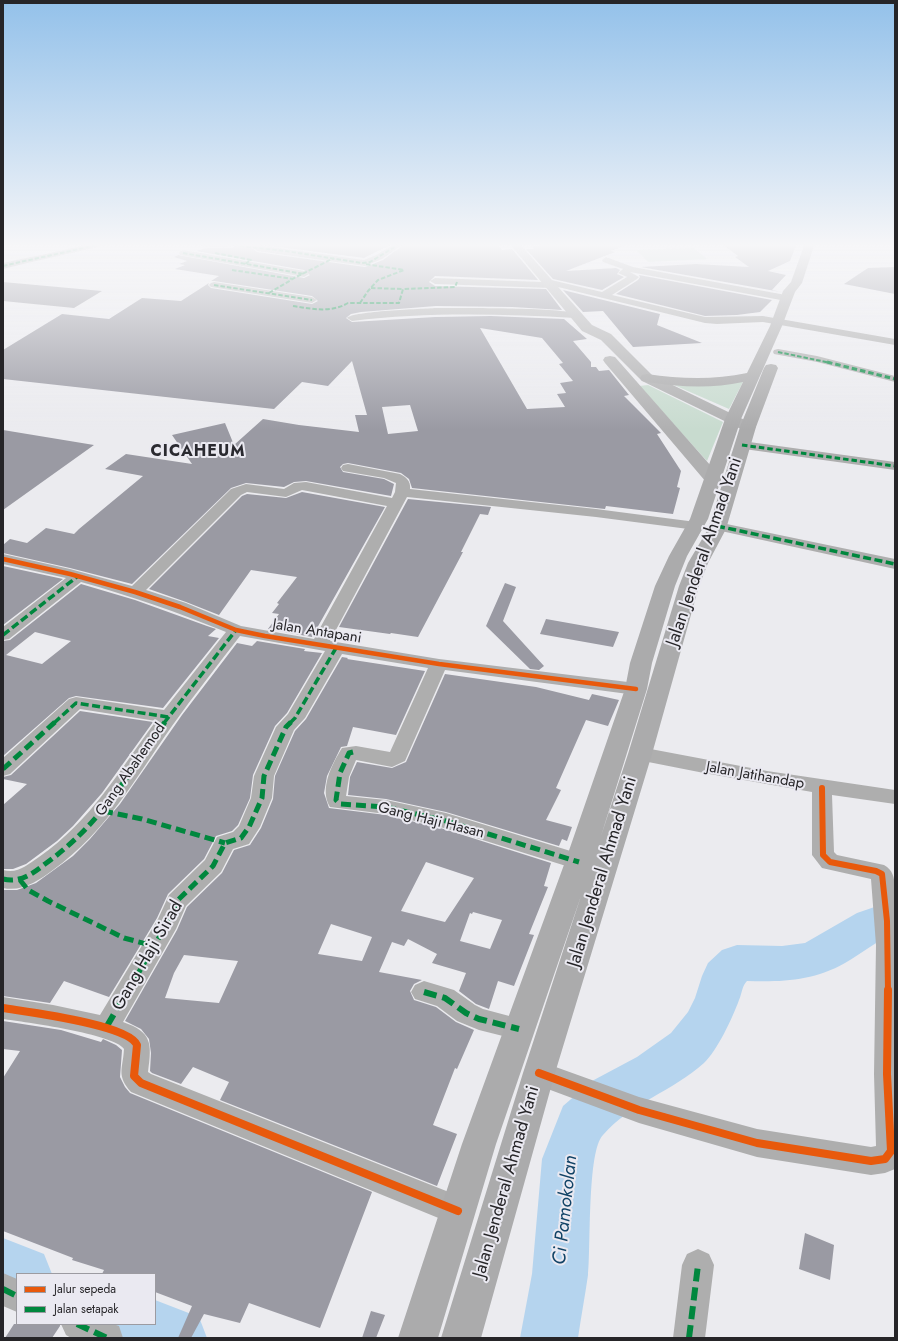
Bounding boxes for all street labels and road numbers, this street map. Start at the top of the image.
street label: Jalan Jenderal Ahmad Yani [663,455,747,649]
street label: Jalan Antapani [271,616,363,648]
street label: Gang Abahemod [92,720,170,820]
street label: Jalan Jatihandap [704,759,806,793]
street label: Jalan Jenderal Ahmad Yani [564,774,642,970]
street label: Gang Haji Hasan [376,799,486,843]
street label: Gang Haji Sirad [108,897,188,1015]
street label: Jalan Jenderal Ahmad Yani [469,1084,545,1280]

